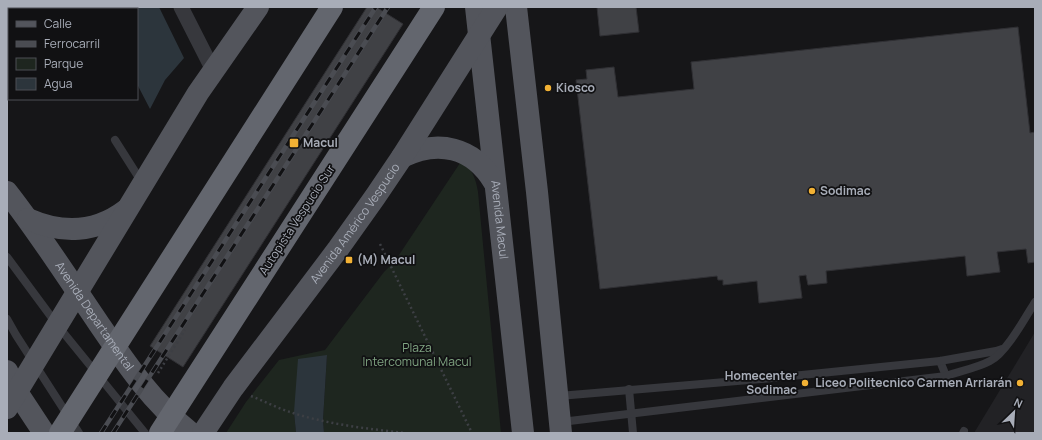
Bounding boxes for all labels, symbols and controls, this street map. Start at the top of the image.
legend [8,8,138,100]
text: Calle [44,15,72,32]
text: Ferrocarril [44,35,100,52]
text: Parque [44,55,83,72]
text: Agua [44,75,73,92]
place label: Kiosco [556,79,595,96]
marker: Kiosco [543,83,553,93]
place label: Macul [303,134,338,151]
marker: Macul [288,137,300,149]
street label: Avenida Américo Vespucio [306,160,404,287]
street label: Autopista Vespucio Sur [255,161,339,278]
street label: Avenida Macul [487,179,513,260]
place label: Sodimac [820,182,871,199]
marker: Sodimac [807,186,817,196]
place label: (M) Macul [357,251,415,268]
marker: (M) Macul [344,255,354,265]
street label: Avenida Departamental [51,258,138,374]
park label: Plaza Intercomunal Macul [363,339,471,370]
place label: Homecenter Sodimac [725,367,797,398]
place label: Liceo Politecnico Carmen Arriarán [815,374,1012,391]
marker: Homecenter Sodimac [800,378,810,388]
marker: Liceo Politecnico Carmen Arriarán [1015,378,1025,388]
north arrow [994,392,1034,432]
text: N [1012,394,1025,411]

